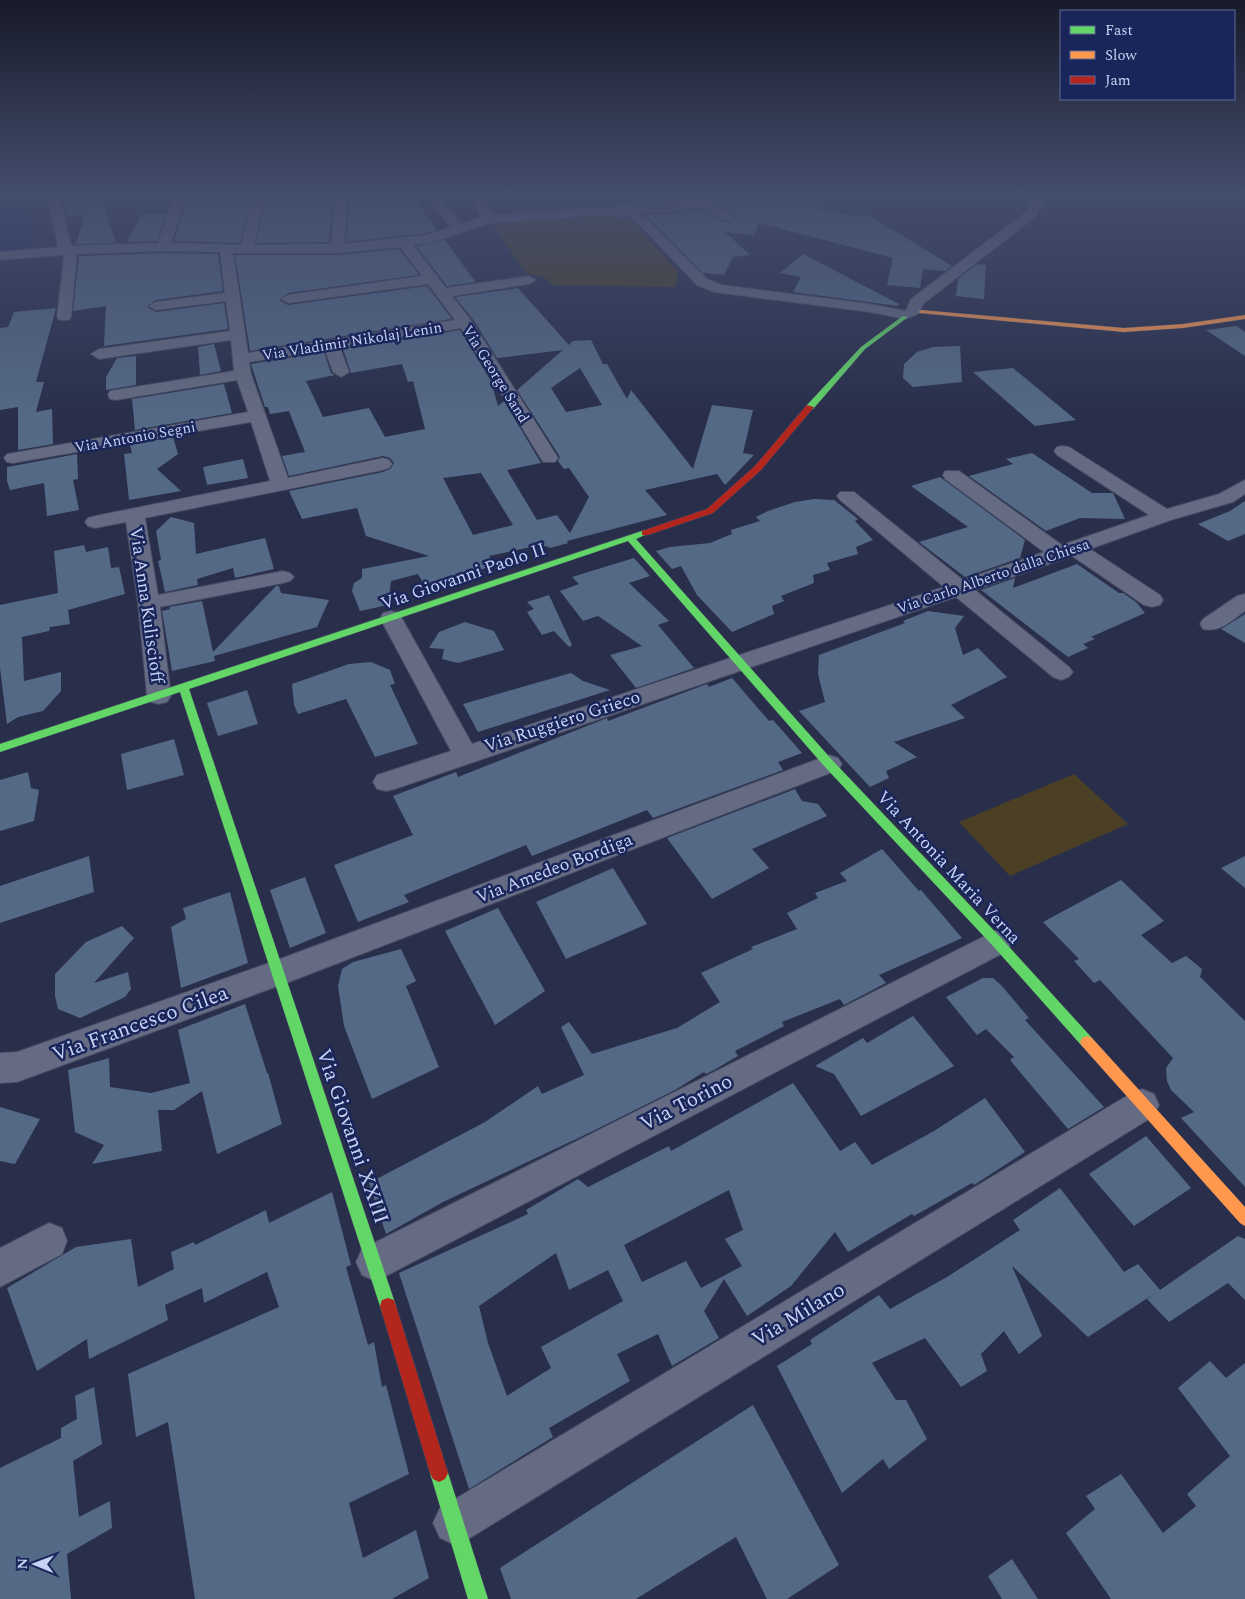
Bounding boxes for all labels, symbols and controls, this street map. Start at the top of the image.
legend [1060,10,1235,100]
text: Fast [1105,19,1133,42]
text: Slow [1105,44,1137,67]
text: Jam [1105,69,1131,92]
street label: Via Vladimir Nikolaj Lenin [260,316,444,367]
street label: Via George Sand [456,321,535,428]
street label: Via Antonio Segni [73,416,197,459]
street label: Via Anna Kuliscioff [122,525,171,687]
street label: Via Carlo Alberto dalla Chiesa [894,532,1093,620]
street label: Via Giovanni Paolo II [377,536,549,617]
street label: Via Ruggiero Grieco [481,683,644,759]
street label: Via Antonia Maria Verna [870,785,1027,950]
street label: Via Amedeo Bordiga [472,826,637,911]
street label: Via Francesco Cilea [48,977,234,1071]
street label: Via Giovanni XXIII [307,1044,397,1228]
street label: Via Torino [634,1066,739,1140]
street label: Via Milano [746,1274,851,1355]
north arrow [10,1539,60,1589]
text: N [12,1558,33,1570]

